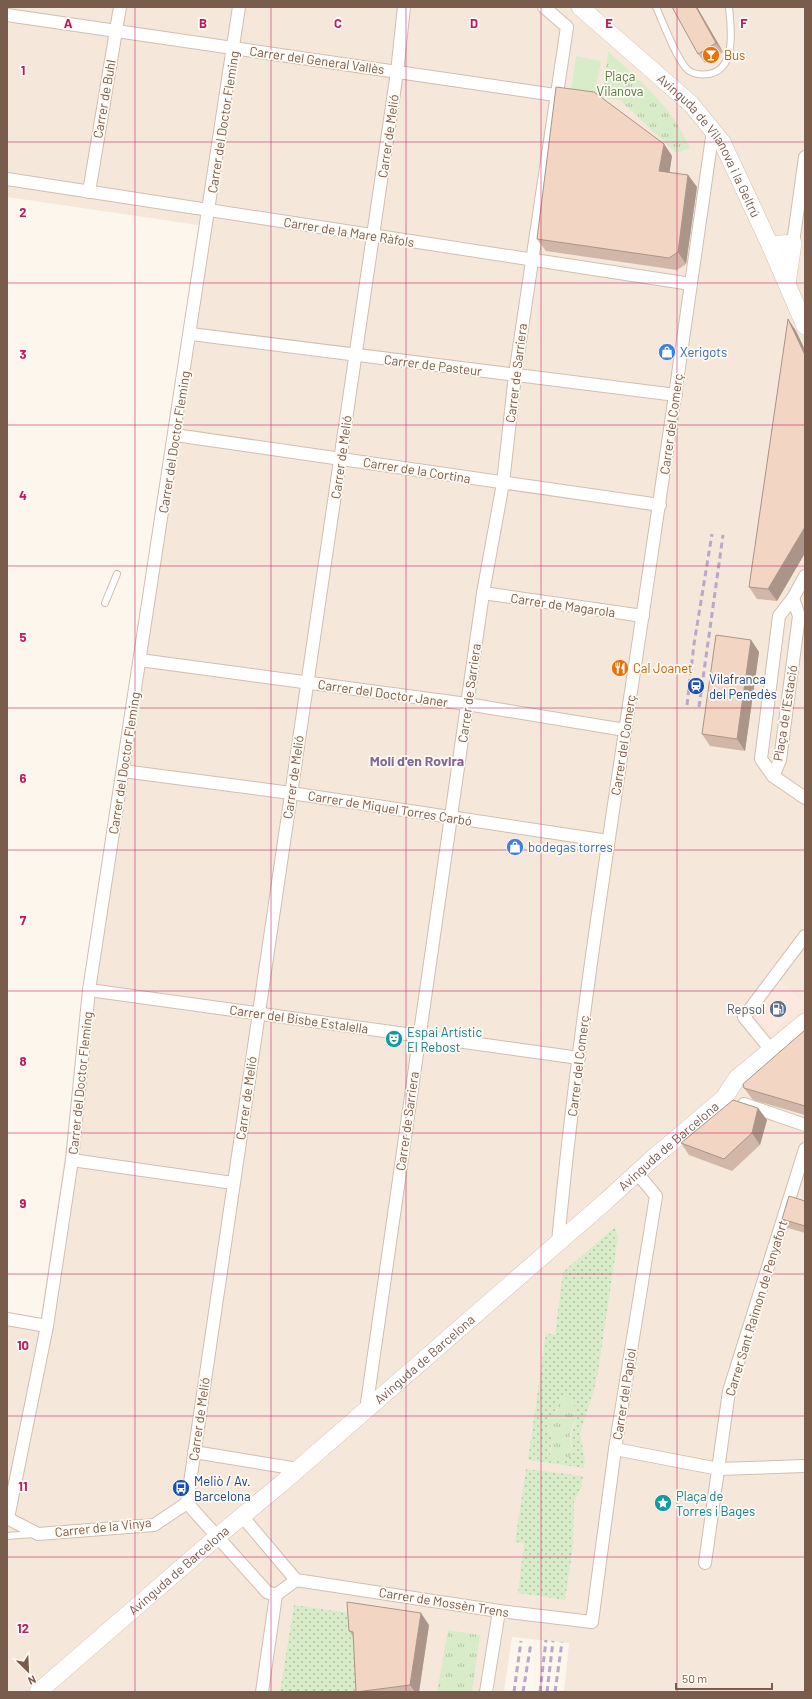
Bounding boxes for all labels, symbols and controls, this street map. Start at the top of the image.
text: A [64,15,73,31]
text: B [199,15,207,31]
text: C [334,15,342,31]
text: D [470,15,478,31]
text: E [605,15,613,31]
text: F [740,15,748,31]
street label: Carrer del General Vallès [248,43,386,77]
bar icon: Bus [701,45,721,65]
place label: Bus [724,47,745,63]
street label: Carrer del Doctor Fleming [204,50,242,194]
street label: Carrer de Buhl [89,58,119,140]
text: 1 [21,62,25,78]
park label: Plaça Vilanova [596,68,644,99]
street label: Avinguda de Vilanova i la Geltrú [654,70,764,220]
street label: Carrer de Melió [374,93,402,179]
text: 2 [19,204,27,220]
street label: Carrer de la Mare Ràfols [283,214,415,250]
street label: Carrer de Sarriera [502,322,530,424]
shop icon: Xerigots [657,342,677,362]
place label: Xerigots [680,344,727,360]
text: 3 [19,346,27,362]
street label: Carrer de Pasteur [383,351,483,379]
street label: Carrer del Doctor Fleming [155,370,193,514]
street label: Carrer del Comerç [656,372,686,475]
street label: Carrer de Melió [327,414,355,500]
street label: Carrer de la Cortina [362,454,472,486]
text: 4 [19,487,27,503]
street label: Carrer de Magarola [510,590,616,620]
text: 5 [19,629,27,645]
street label: Carrer de Sarriera [454,642,484,744]
restaurant icon: Cal Joanet [610,658,630,678]
place label: Cal Joanet [633,660,693,676]
street label: Plaça de l'Estació [769,664,801,762]
place label: Vilafranca del Penedès [709,671,777,702]
street label: Carrer del Doctor Janer [317,676,449,710]
station icon: Vilafranca del Penedès [686,676,706,696]
street label: Carrer del Doctor Fleming [105,691,143,835]
street label: Carrer del Comerç [607,693,639,796]
street label: Carrer de Melió [279,734,307,820]
district label: Molí d'en Rovira [370,752,464,769]
text: 6 [20,770,27,786]
street label: Carrer de Miquel Torres Carbó [307,787,473,829]
shop icon: bodegas torres [505,837,525,857]
place label: bodegas torres [528,839,613,855]
text: 7 [20,912,27,928]
fuel station icon: Repsol [768,999,788,1019]
street label: Carrer del Bisbe Estalella [229,1001,369,1037]
place label: Repsol [727,1001,765,1017]
street label: Carrer del Doctor Fleming [65,1011,95,1155]
street label: Carrer del Comerç [564,1014,592,1117]
place label: Espai Artístic El Rebost [407,1024,482,1055]
theatre icon: Espai Artístic El Rebost [384,1029,404,1049]
text: 8 [19,1053,27,1069]
street label: Carrer de Melió [232,1055,260,1141]
street label: Carrer de Sarriera [392,1070,422,1172]
street label: Avinguda de Barcelona [615,1098,722,1194]
text: 9 [20,1195,27,1211]
street label: Carrer Sant Raimon de Penyafort [722,1218,790,1398]
street label: Avinguda de Barcelona [371,1311,478,1407]
text: 10 [17,1337,29,1353]
street label: Carrer del Papiol [609,1347,639,1441]
street label: Carrer de Melió [185,1376,213,1462]
place label: Meliò / Av. Barcelona [194,1473,251,1504]
text: 11 [18,1478,28,1494]
bus stop icon: Meliò / Av. Barcelona [171,1478,191,1498]
place label: Plaça de Torres i Bages [676,1488,755,1519]
place icon: Plaça de Torres i Bages [653,1493,673,1513]
street label: Carrer de la Vinya [54,1514,152,1540]
street label: Avinguda de Barcelona [125,1522,232,1618]
street label: Carrer de Mossèn Trens [378,1584,510,1620]
text: 12 [17,1620,29,1636]
north arrow [8,1651,48,1691]
scale bar [676,1665,772,1691]
text: 50 m [682,1671,707,1685]
text: N [26,1673,38,1688]

